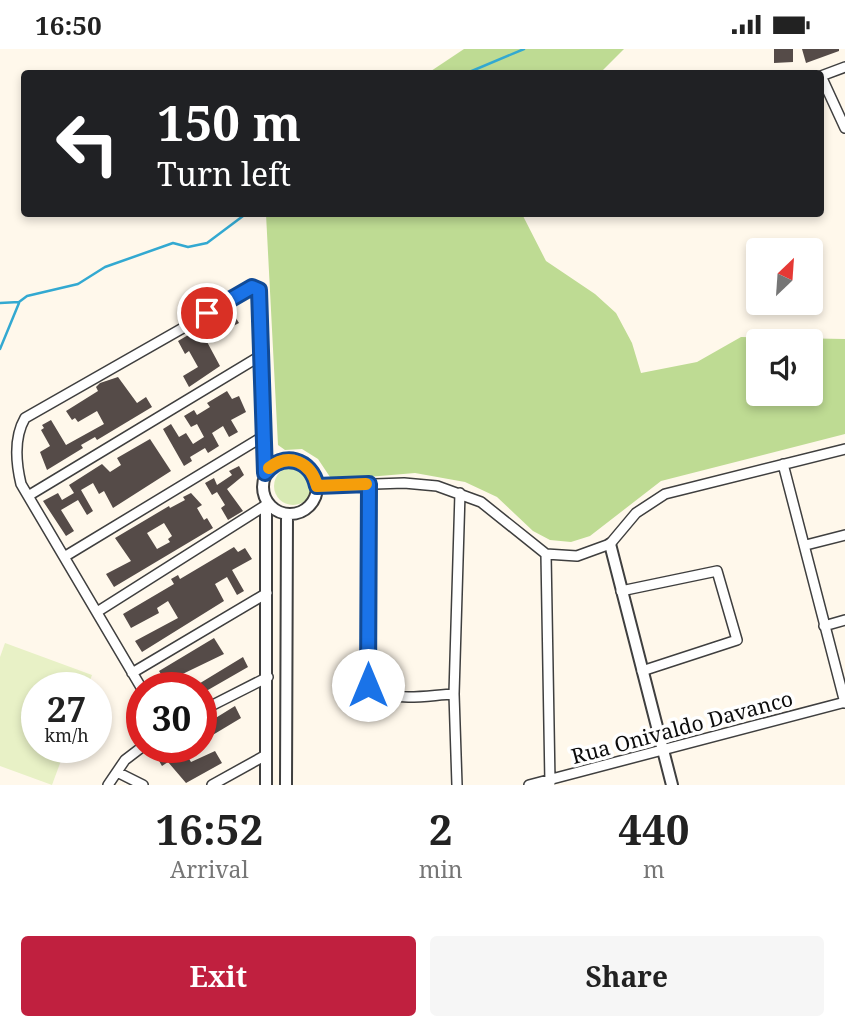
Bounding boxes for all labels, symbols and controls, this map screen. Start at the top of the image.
text: 16:50 [35,7,102,43]
text: 150 m [157,89,301,155]
icon: left [42,98,133,189]
text: Turn left [157,152,291,195]
north arrow [746,238,822,315]
map controls [746,238,823,406]
pin [177,283,237,343]
icon: arrive [188,294,226,332]
button: sound [746,329,823,406]
position arrow [331,648,405,722]
speed limit sign: 30 [126,672,217,763]
street label: Rua Onivaldo Davanco [568,684,796,770]
text: 27 [47,685,86,732]
text: km/h [44,723,89,747]
text: 16:52 [156,800,263,857]
text: 2 [429,800,453,857]
text: 440 [618,800,689,857]
text: Arrival [170,853,249,885]
text: min [419,853,463,885]
text: m [643,853,665,885]
button: Exit [21,936,416,1016]
button: Share [430,936,824,1016]

